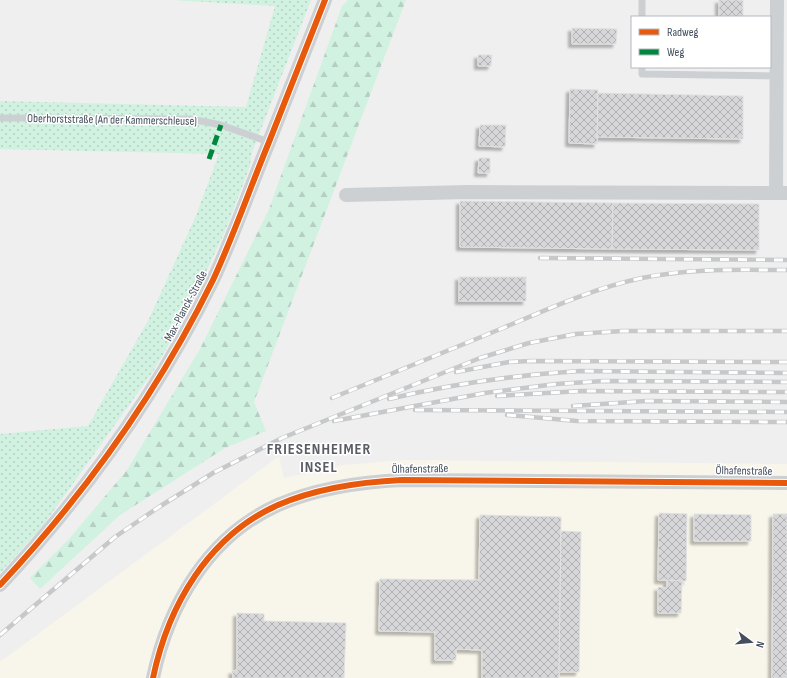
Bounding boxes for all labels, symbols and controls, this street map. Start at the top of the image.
legend [631,16,771,68]
text: Radweg [667,25,699,40]
text: Weg [667,45,684,60]
street label: Oberhorststraße (An der Kammerschleuse) [27,111,197,129]
street label: Max-Planck-Straße [161,268,211,344]
district label: FRIESENHEIMER INSEL [267,440,371,477]
street label: Ölhafenstraße [391,461,449,477]
street label: Ölhafenstraße [715,463,773,479]
north arrow [731,622,771,662]
text: N [753,640,767,649]

